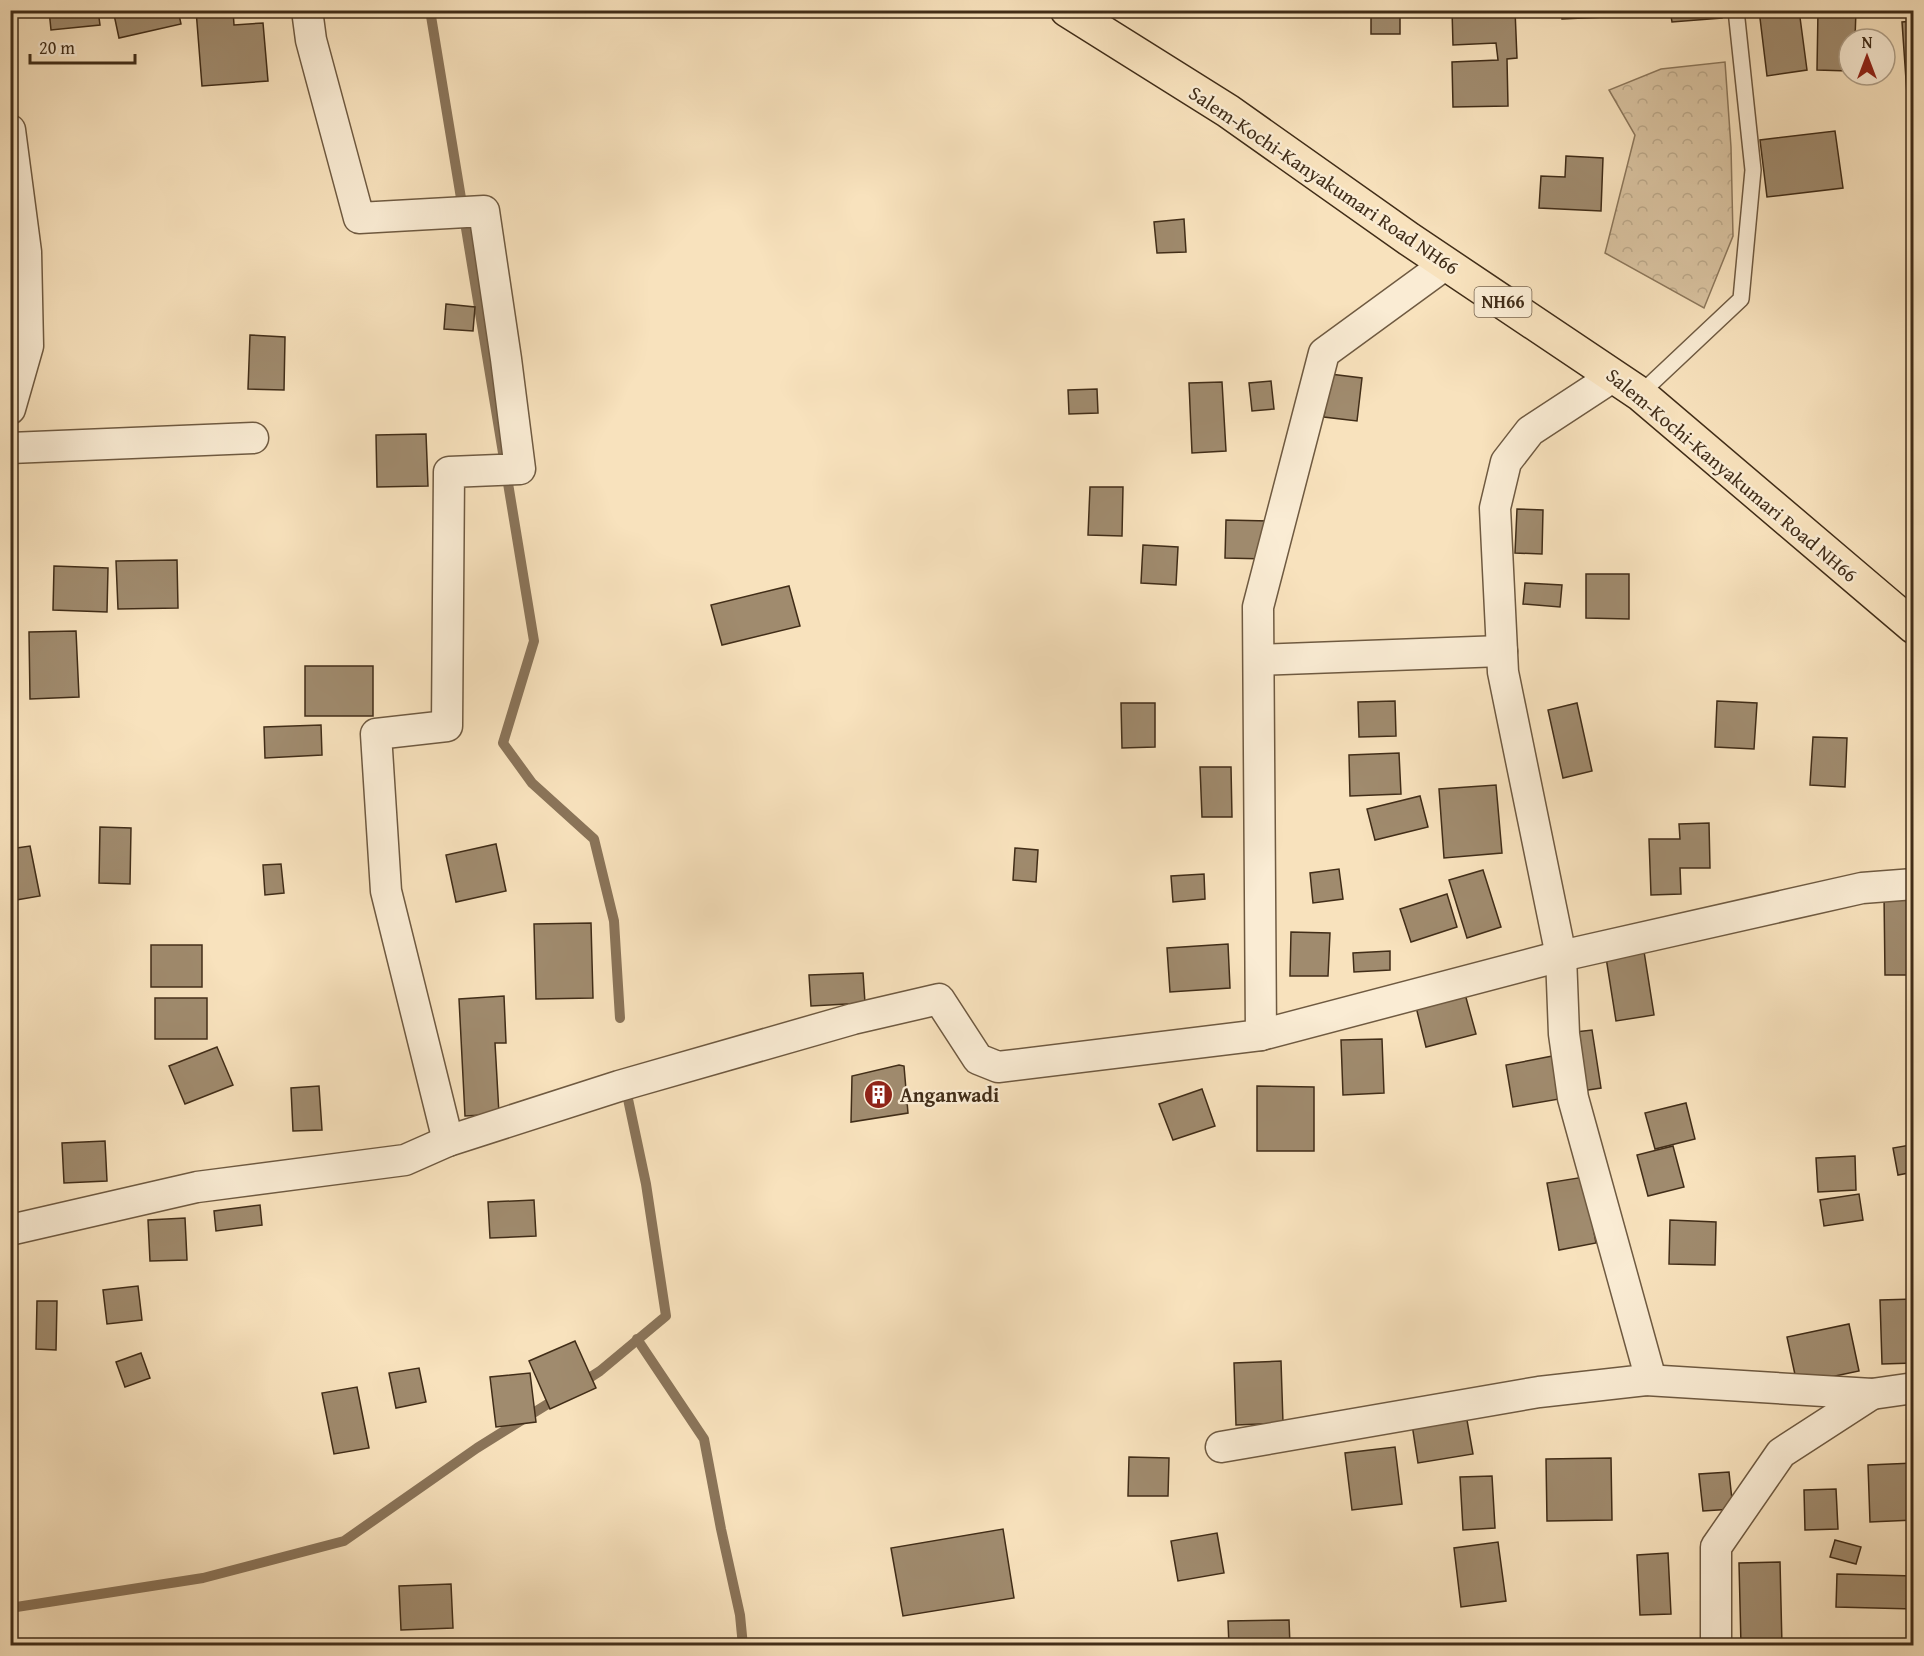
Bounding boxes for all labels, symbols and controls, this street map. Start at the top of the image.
scale bar [30,27,135,65]
north arrow [1837,27,1897,87]
text: N [1862,30,1873,54]
text: 20 m [39,34,75,61]
street label: Salem-Kochi-Kanyakumari Road NH66 [1183,78,1465,281]
road number: NH66 [1474,287,1532,317]
street label: Salem-Kochi-Kanyakumari Road NH66 [1600,361,1864,589]
building icon: Anganwadi [863,1079,895,1111]
place label: Anganwadi [900,1080,999,1109]

